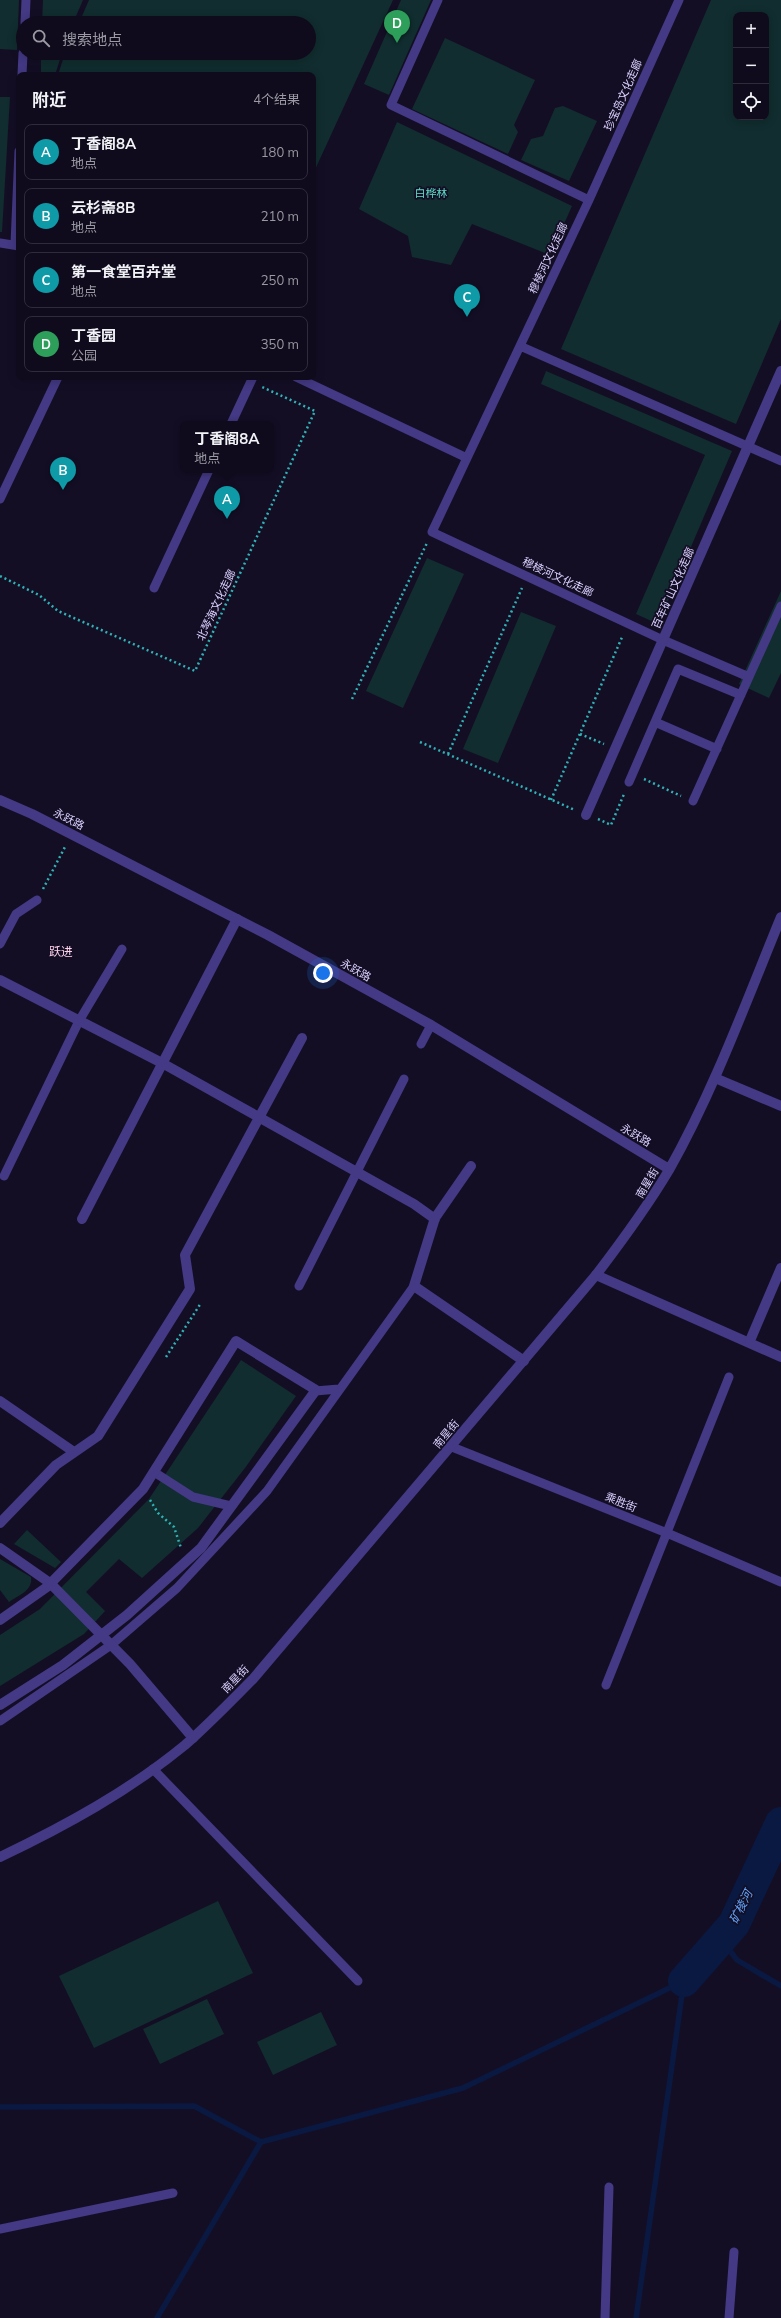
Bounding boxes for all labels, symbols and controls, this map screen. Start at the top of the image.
pin: D [384,10,410,43]
map controls [733,12,769,120]
button: + [733,12,769,48]
search box [16,16,316,60]
icon: search [30,27,52,49]
text: 搜索地点 [62,30,122,49]
button: − [733,48,769,84]
street label: 珍宝岛文化走廊 [601,57,645,133]
button: locate [733,84,769,120]
text: 附近 [32,89,66,110]
text: 4个结果 [253,91,300,107]
text: 丁香阁8A [71,134,136,153]
text: A [41,144,51,160]
text: 180 m [261,144,299,160]
text: 地点 [71,155,97,171]
park label: 白桦林 [415,186,448,200]
text: 云杉斋8B [71,198,135,217]
text: B [42,208,50,224]
text: 210 m [261,208,299,224]
text: 地点 [71,219,97,235]
street label: 穆棱河文化走廊 [525,220,571,296]
text: 第一食堂百卉堂 [71,262,176,281]
text: C [42,272,50,288]
text: 250 m [261,272,299,288]
text: 地点 [71,283,97,299]
pin: C [454,284,480,317]
text: 丁香园 [71,326,116,345]
text: D [41,336,51,352]
text: 350 m [261,336,299,352]
text: 公园 [71,347,97,363]
popup [180,421,274,473]
text: 丁香阁8A [194,429,260,448]
text: 地点 [194,450,220,466]
pin: B [50,457,76,490]
pin: A [214,486,240,519]
street label: 百年矿山文化走廊 [649,545,697,631]
street label: 穆棱河文化走廊 [520,554,596,600]
street label: 北琴海文化走廊 [193,567,239,643]
street label: 永跃路 [51,805,87,833]
district label: 跃进 [49,944,73,959]
street label: 永跃路 [338,956,374,984]
your location [313,963,333,983]
street label: 永跃路 [618,1121,654,1149]
street label: 南星街 [633,1165,661,1201]
street label: 南星街 [430,1417,462,1451]
street label: 乘胜街 [603,1489,639,1515]
street label: 南星街 [219,1662,251,1696]
water label: 矿棱河 [726,1886,756,1926]

